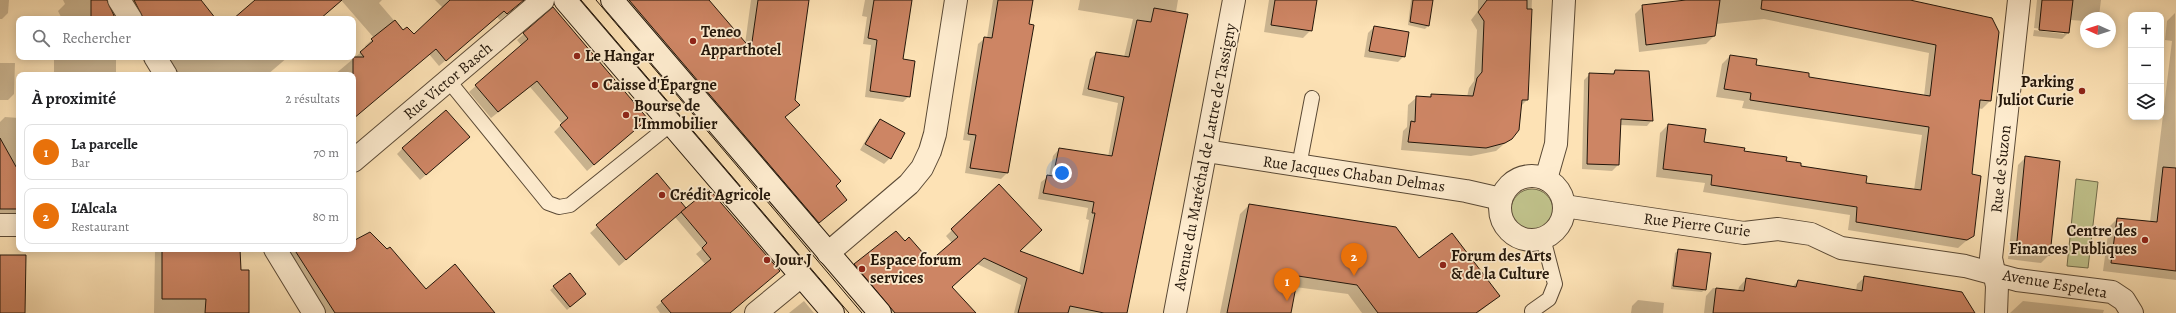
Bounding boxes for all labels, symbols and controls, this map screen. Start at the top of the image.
north arrow [2080,12,2116,48]
map controls [2128,12,2164,120]
button: + [2128,12,2164,48]
search box [16,16,356,60]
place label: Teneo Apparthotel [700,21,782,61]
street label: Avenue du Maréchal de Lattre de Tassigny [1168,21,1242,293]
icon: search [30,27,52,49]
text: Rechercher [62,28,131,48]
marker: Teneo Apparthotel [688,36,698,46]
street label: Rue Victor Basch [399,37,498,125]
place label: Le Hangar [585,45,655,67]
button: − [2128,48,2164,84]
marker: Le Hangar [572,51,582,61]
place label: Parking Juliot Curie [1998,71,2075,111]
place label: Caisse d'Épargne [603,74,717,96]
marker: Caisse d'Épargne [590,80,600,90]
button: layers [2128,84,2164,120]
marker: Parking Juliot Curie [2077,86,2087,96]
text: À proximité [32,87,116,110]
text: 2 résultats [285,90,340,107]
place label: Bourse de l'Immobilier [634,95,718,135]
marker: Bourse de l'Immobilier [621,110,631,120]
street label: Rue de Suzon [1985,124,2017,214]
text: La parcelle [71,134,138,154]
text: 1 [44,144,48,161]
text: 70 m [313,144,339,161]
street label: Rue Jacques Chaban Delmas [1261,150,1447,198]
text: Bar [71,154,90,171]
your location [1052,163,1072,183]
place label: Crédit Agricole [670,184,771,206]
marker: Crédit Agricole [657,190,667,200]
text: L'Alcala [71,198,117,218]
text: 2 [43,208,49,225]
text: 80 m [312,208,339,225]
street label: Rue Pierre Curie [1642,208,1752,242]
text: Restaurant [71,218,129,235]
place label: Centre des Finances Publiques [2009,220,2137,260]
marker: Centre des Finances Publiques [2140,235,2150,245]
pin: 2 [1341,243,1367,276]
place label: Forum des Arts & de la Culture [1451,245,1552,285]
place label: Jour J [775,249,811,271]
place label: Espace forum services [870,249,962,289]
marker: Jour J [762,255,772,265]
marker: Forum des Arts & de la Culture [1438,260,1448,270]
marker: Espace forum services [857,264,867,274]
street label: Avenue Espeleta [2000,264,2110,304]
pin: 1 [1274,268,1300,301]

